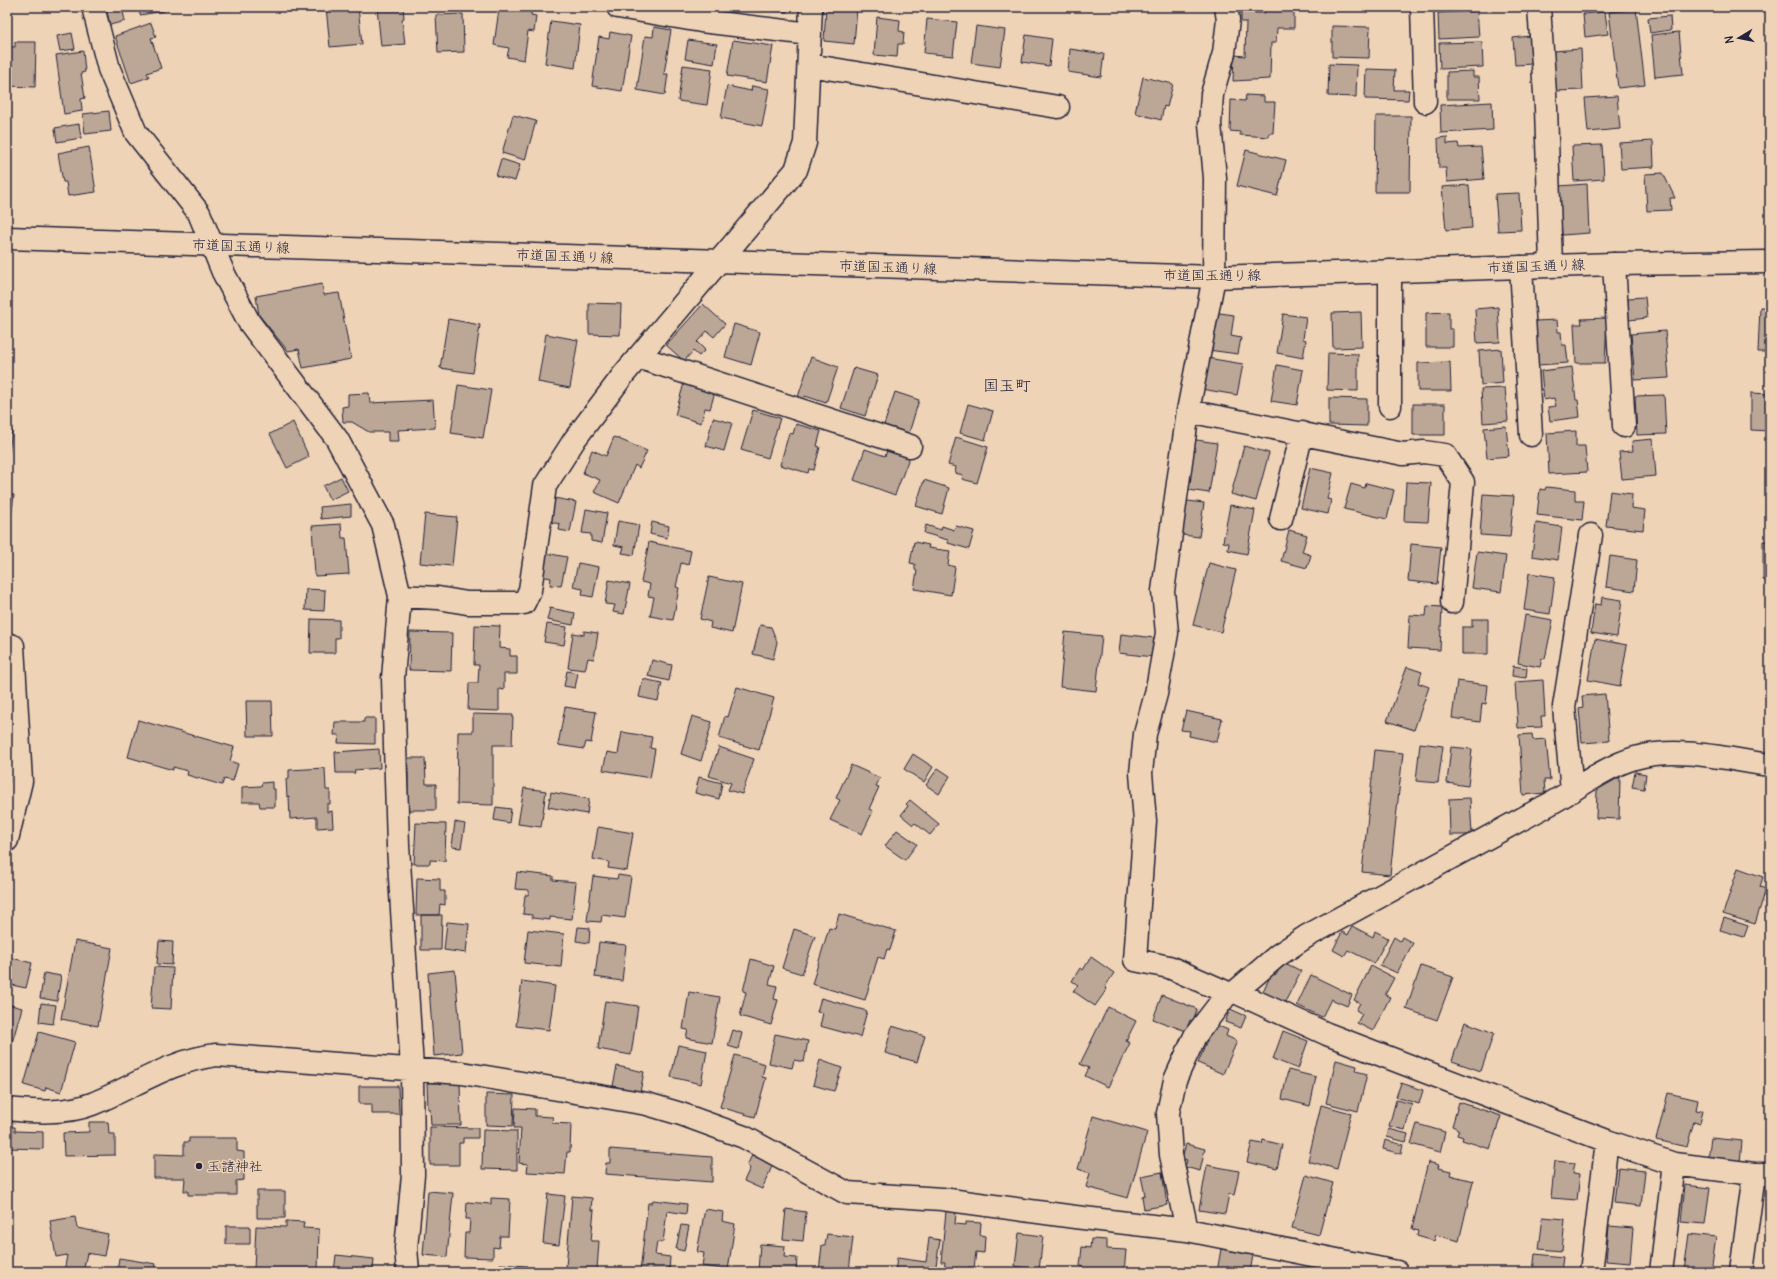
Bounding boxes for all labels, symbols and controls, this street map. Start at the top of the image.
north arrow [1719,18,1759,58]
text: N [1722,35,1737,45]
street label: 市道国玉通り線 [192,235,290,257]
street label: 市道国玉通り線 [516,245,614,267]
street label: 市道国玉通り線 [1487,255,1585,277]
street label: 市道国玉通り線 [839,256,937,278]
street label: 市道国玉通り線 [1163,266,1261,284]
district label: 国玉町 [983,375,1031,395]
place label: 玉諸神社 [207,1157,263,1175]
marker: 玉諸神社 [194,1161,204,1171]

